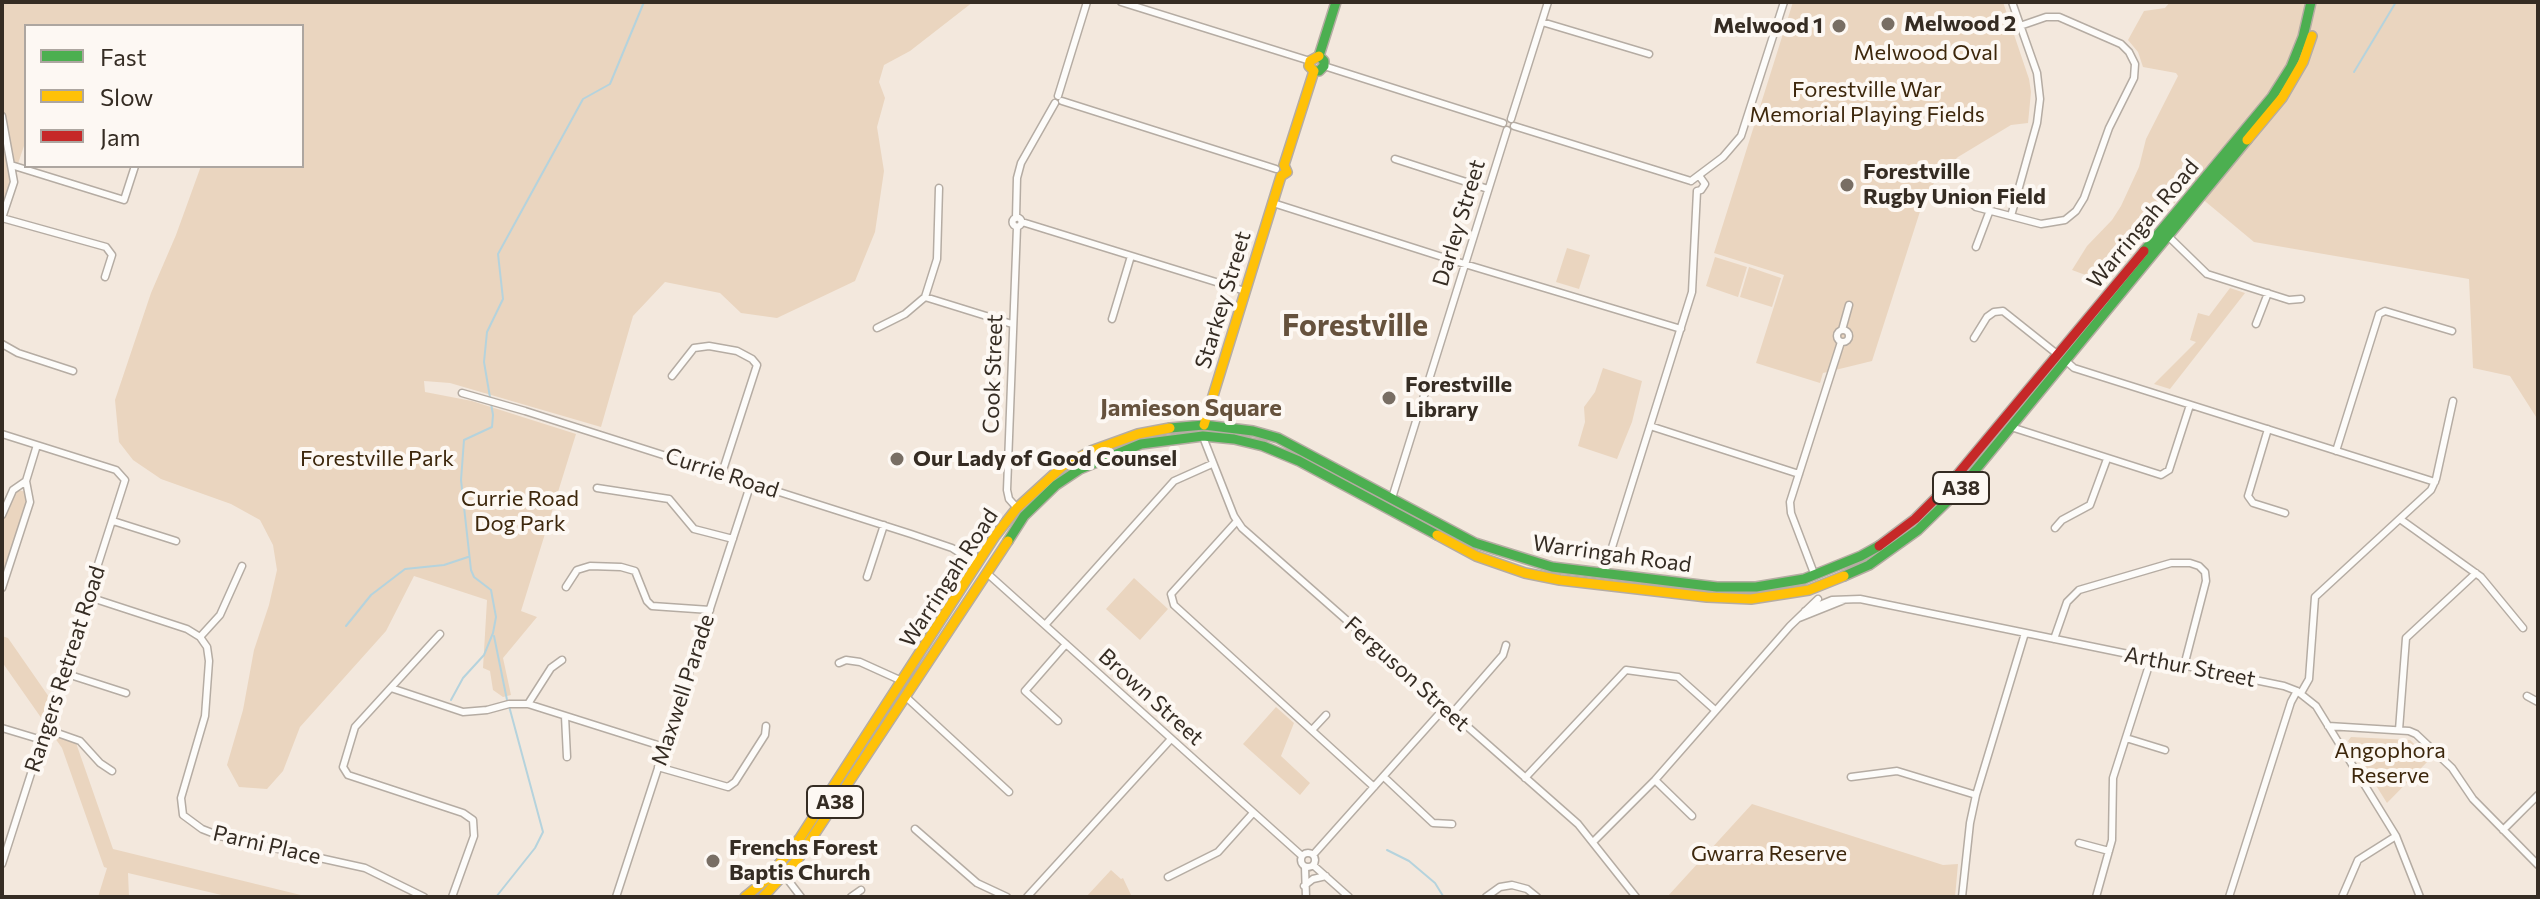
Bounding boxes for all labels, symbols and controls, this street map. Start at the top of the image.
place label: Melwood 2 [1904,11,2016,37]
place label: Melwood 1 [1713,13,1823,39]
marker: Melwood 2 [1879,15,1897,33]
marker: Melwood 1 [1830,17,1848,35]
legend [24,24,304,168]
park label: Melwood Oval [1854,40,1998,66]
text: Fast [100,42,147,71]
park label: Forestville War Memorial Playing Fields [1749,77,1985,128]
text: Slow [100,82,153,111]
text: Jam [100,122,140,151]
street label: Warringah Road [2081,154,2205,294]
street label: Darley Street [1427,156,1491,290]
place label: Forestville Rugby Union Field [1863,159,2046,210]
marker: Forestville Rugby Union Field [1838,176,1856,194]
street label: Starkey Street [1190,228,1256,372]
district label: Forestville [1282,308,1428,344]
street label: Cook Street [978,314,1008,434]
place label: Forestville Library [1405,372,1512,424]
marker: Forestville Library [1380,389,1398,407]
district label: Jamieson Square [1100,394,1282,422]
street label: Currie Road [662,442,782,504]
park label: Forestville Park [300,446,454,472]
place label: Our Lady of Good Counsel [913,446,1177,472]
marker: Our Lady of Good Counsel [888,450,906,468]
road number: A38 [1933,472,1989,504]
park label: Currie Road Dog Park [461,486,579,538]
street label: Warringah Road [894,504,1004,652]
street label: Warringah Road [1531,530,1693,578]
street label: Rangers Retreat Road [19,563,111,775]
street label: Maxwell Parade [646,611,720,769]
street label: Ferguson Street [1339,611,1475,737]
street label: Arthur Street [2122,641,2258,693]
street label: Brown Street [1093,643,1209,751]
park label: Angophora Reserve [2334,738,2446,790]
road number: A38 [807,786,863,818]
street label: Parni Place [210,820,324,870]
place label: Frenchs Forest Baptis Church [729,835,878,886]
park label: Gwarra Reserve [1691,841,1847,867]
marker: Frenchs Forest Baptis Church [704,852,722,870]

